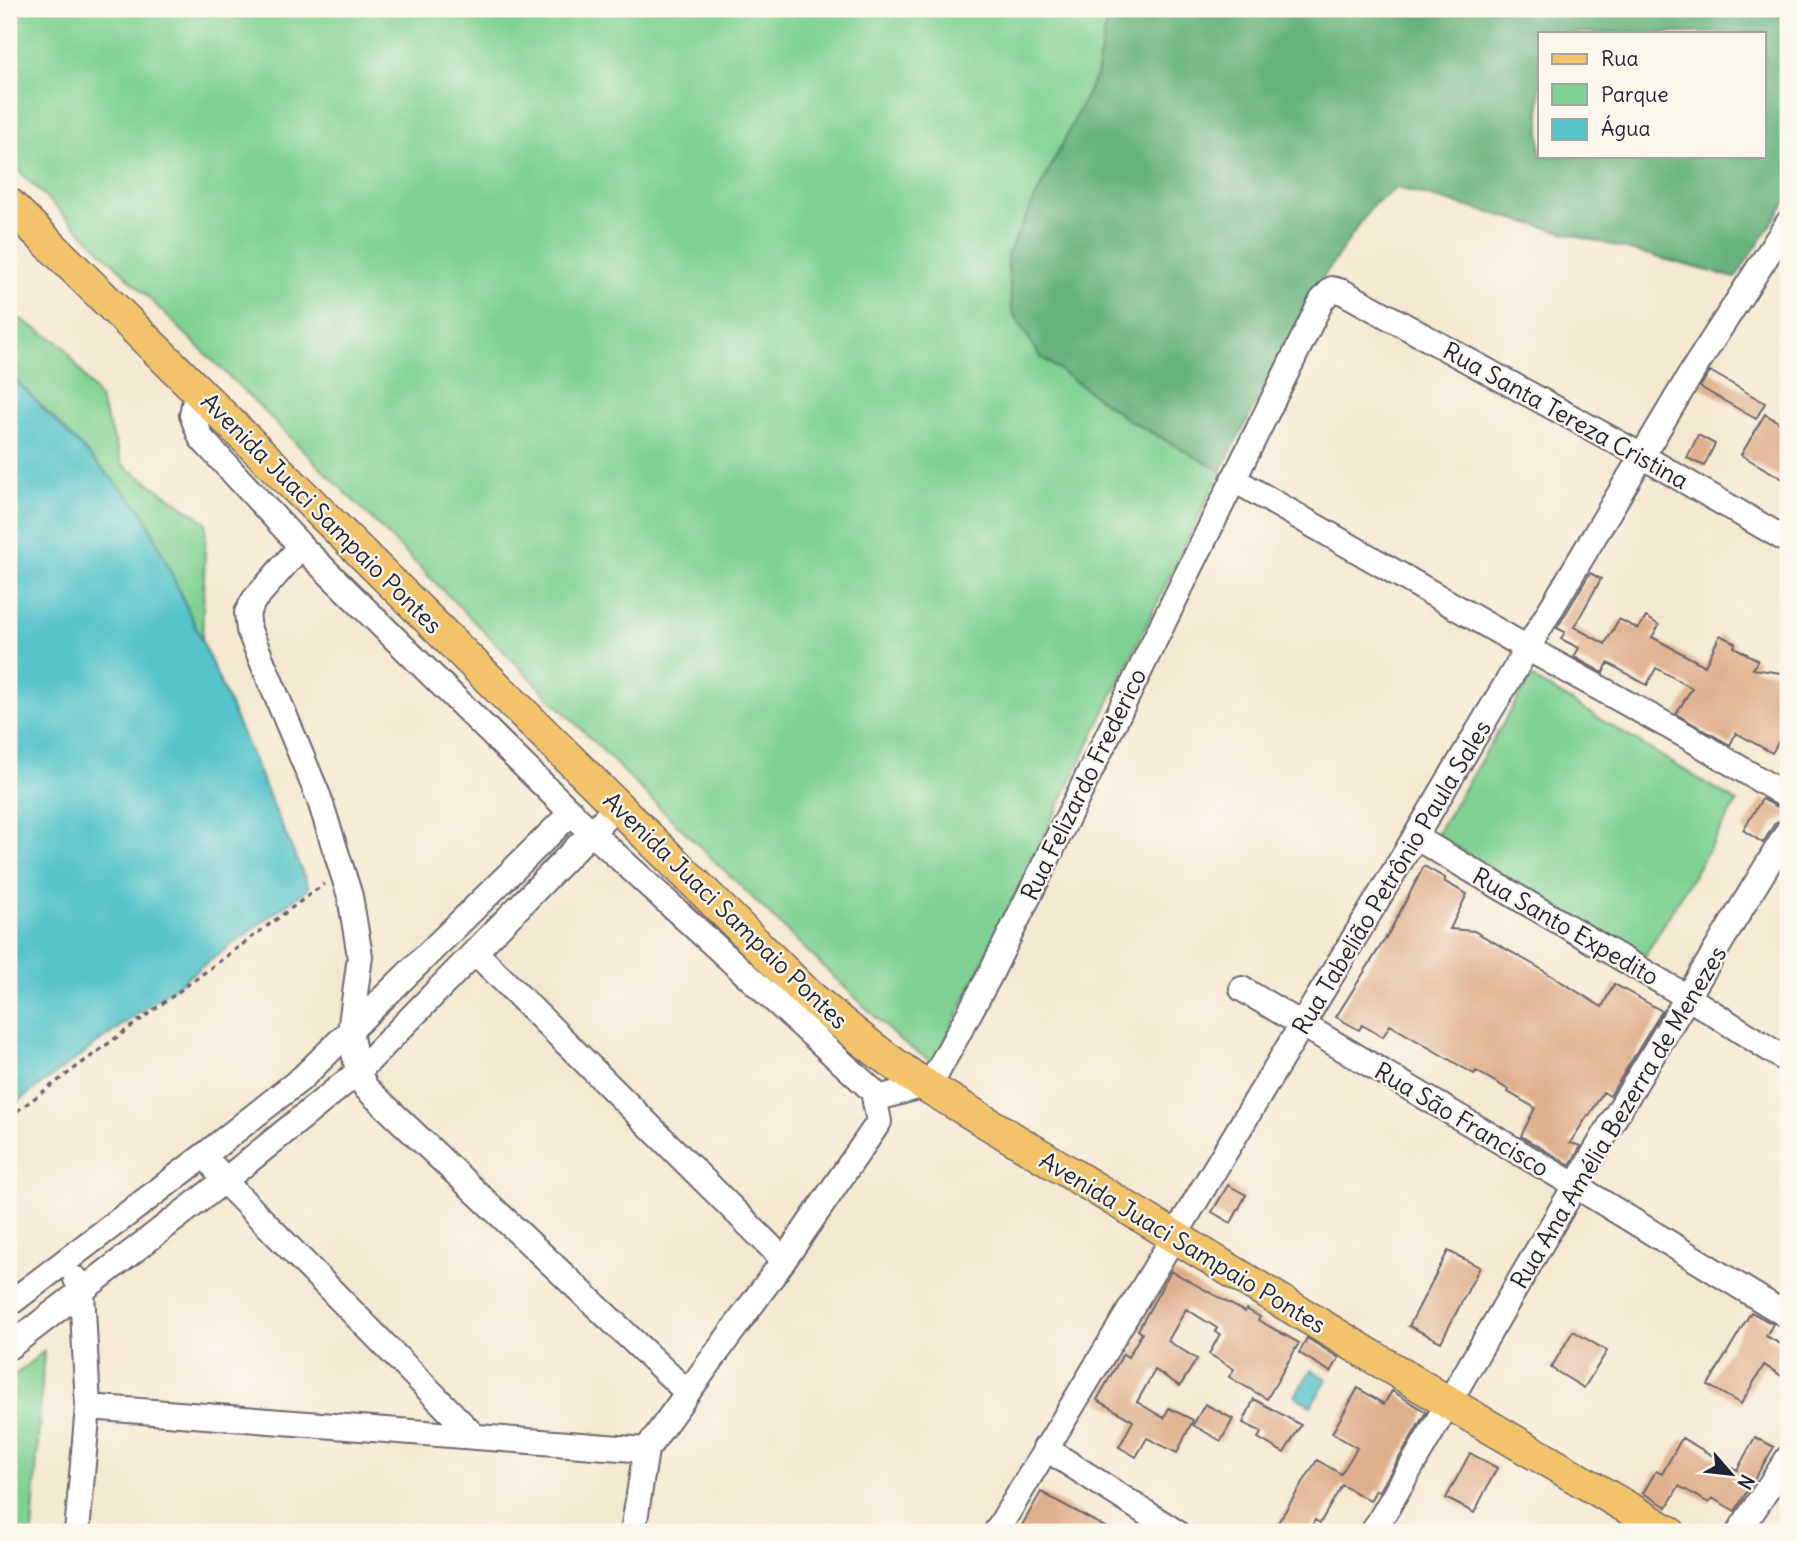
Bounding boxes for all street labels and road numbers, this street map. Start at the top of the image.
street label: Rua Santa Tereza Cristina [1438,335,1694,495]
street label: Avenida Juaci Sampaio Pontes [195,386,449,640]
street label: Rua Felizardo Frederico [1014,663,1152,905]
street label: Rua Tabelião Petrônio Paula Sales [1285,714,1497,1040]
street label: Avenida Juaci Sampaio Pontes [597,785,855,1035]
street label: Rua Santo Expedito [1468,861,1664,991]
street label: Rua Ana Amélia Bezerra de Menezes [1503,940,1733,1294]
street label: Rua São Francisco [1369,1055,1555,1183]
street label: Avenida Juaci Sampaio Pontes [1035,1145,1331,1339]

